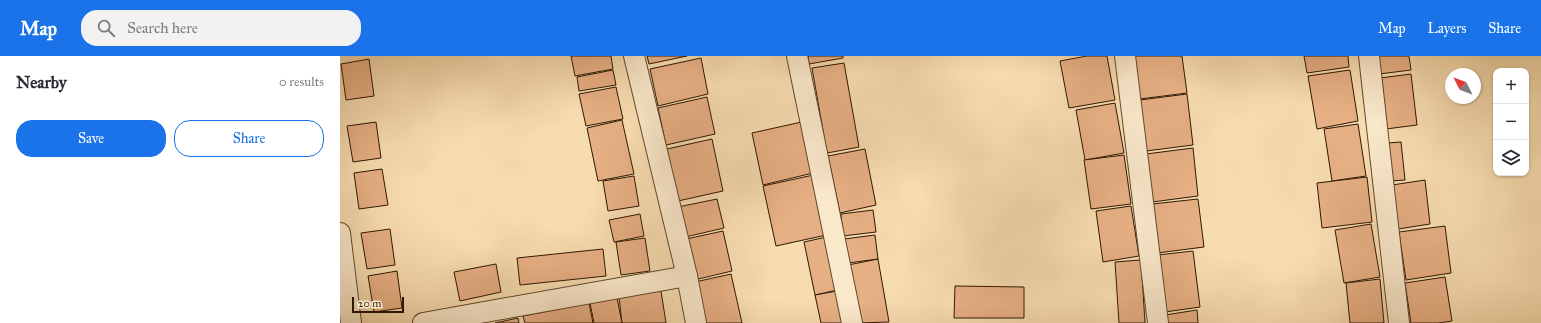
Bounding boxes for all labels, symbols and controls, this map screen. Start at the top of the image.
search box [81,10,361,46]
text: Map [20,17,57,40]
icon: search [95,17,117,39]
text: Search here [127,19,198,37]
text: Map [1378,20,1406,37]
text: Layers [1428,20,1466,37]
text: Share [1488,20,1521,37]
north arrow [1445,68,1481,104]
map controls [1493,68,1529,176]
button: + [1493,68,1529,104]
text: Nearby [16,72,67,93]
text: 0 results [279,74,324,90]
button: − [1493,104,1529,140]
button: Save [16,120,166,157]
button: Share [174,120,324,157]
button: layers [1493,140,1529,176]
scale bar [352,295,404,314]
text: 20 m [358,297,381,310]

